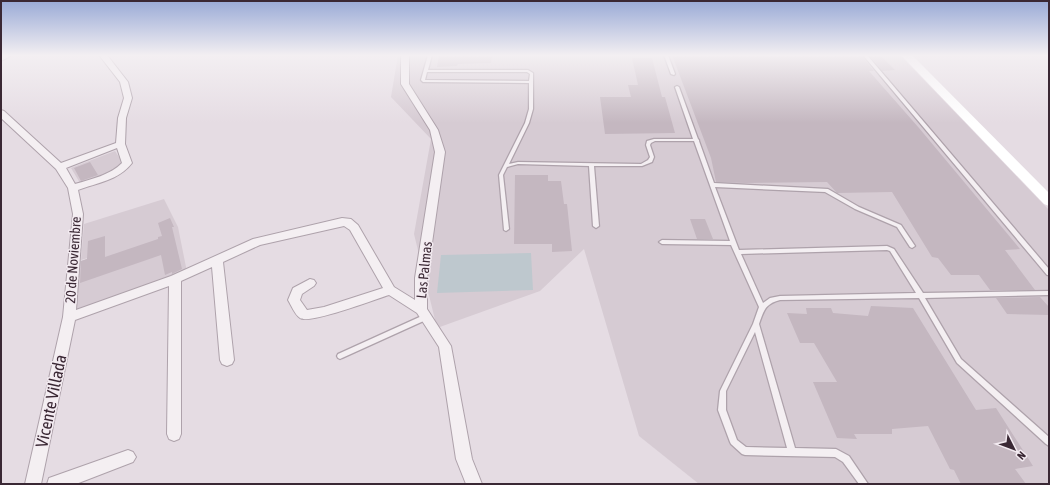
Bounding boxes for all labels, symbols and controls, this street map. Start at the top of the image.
street label: 20 de Noviembre [62,216,84,304]
street label: Las Palmas [413,241,435,299]
street label: Vicente Villada [31,353,71,449]
north arrow [994,429,1034,469]
text: N [1015,449,1028,462]

